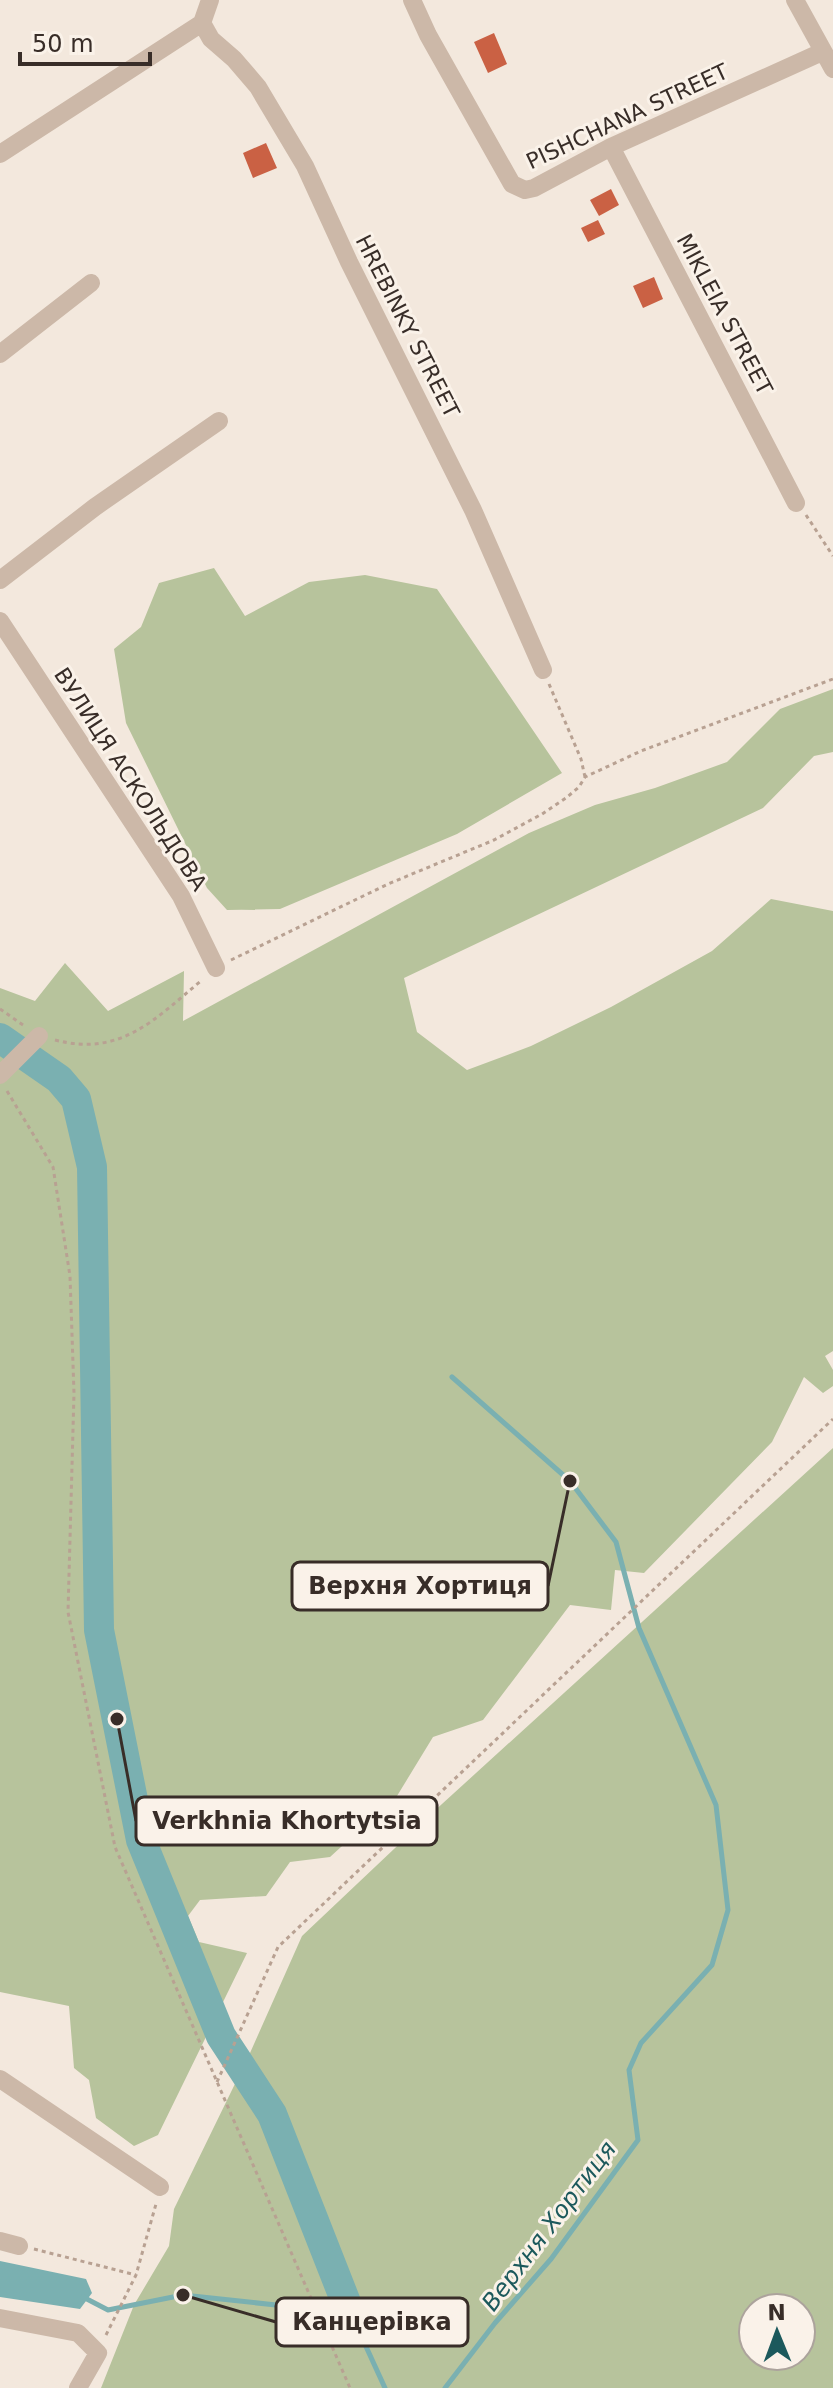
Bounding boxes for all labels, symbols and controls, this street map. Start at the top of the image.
scale bar [20,16,150,66]
text: 50 m [32,30,94,58]
street label: PISHCHANA STREET [522,58,733,174]
street label: MIKLEIA STREET [672,230,778,399]
street label: HREBINKY STREET [351,231,465,422]
street label: ВУЛИЦЯ АСКОЛЬДОВА [49,663,212,895]
callout: Верхня Хортиця [292,1562,548,1610]
text: Верхня Хортиця [308,1572,532,1600]
callout: Verkhnia Khortytsia [136,1797,437,1845]
text: Verkhnia Khortytsia [152,1807,422,1835]
water label: Верхня Хортиця [476,2136,622,2316]
north arrow [737,2292,817,2372]
callout: Канцерівка [276,2298,468,2346]
text: N [767,2300,786,2325]
text: Канцерівка [292,2308,452,2336]

